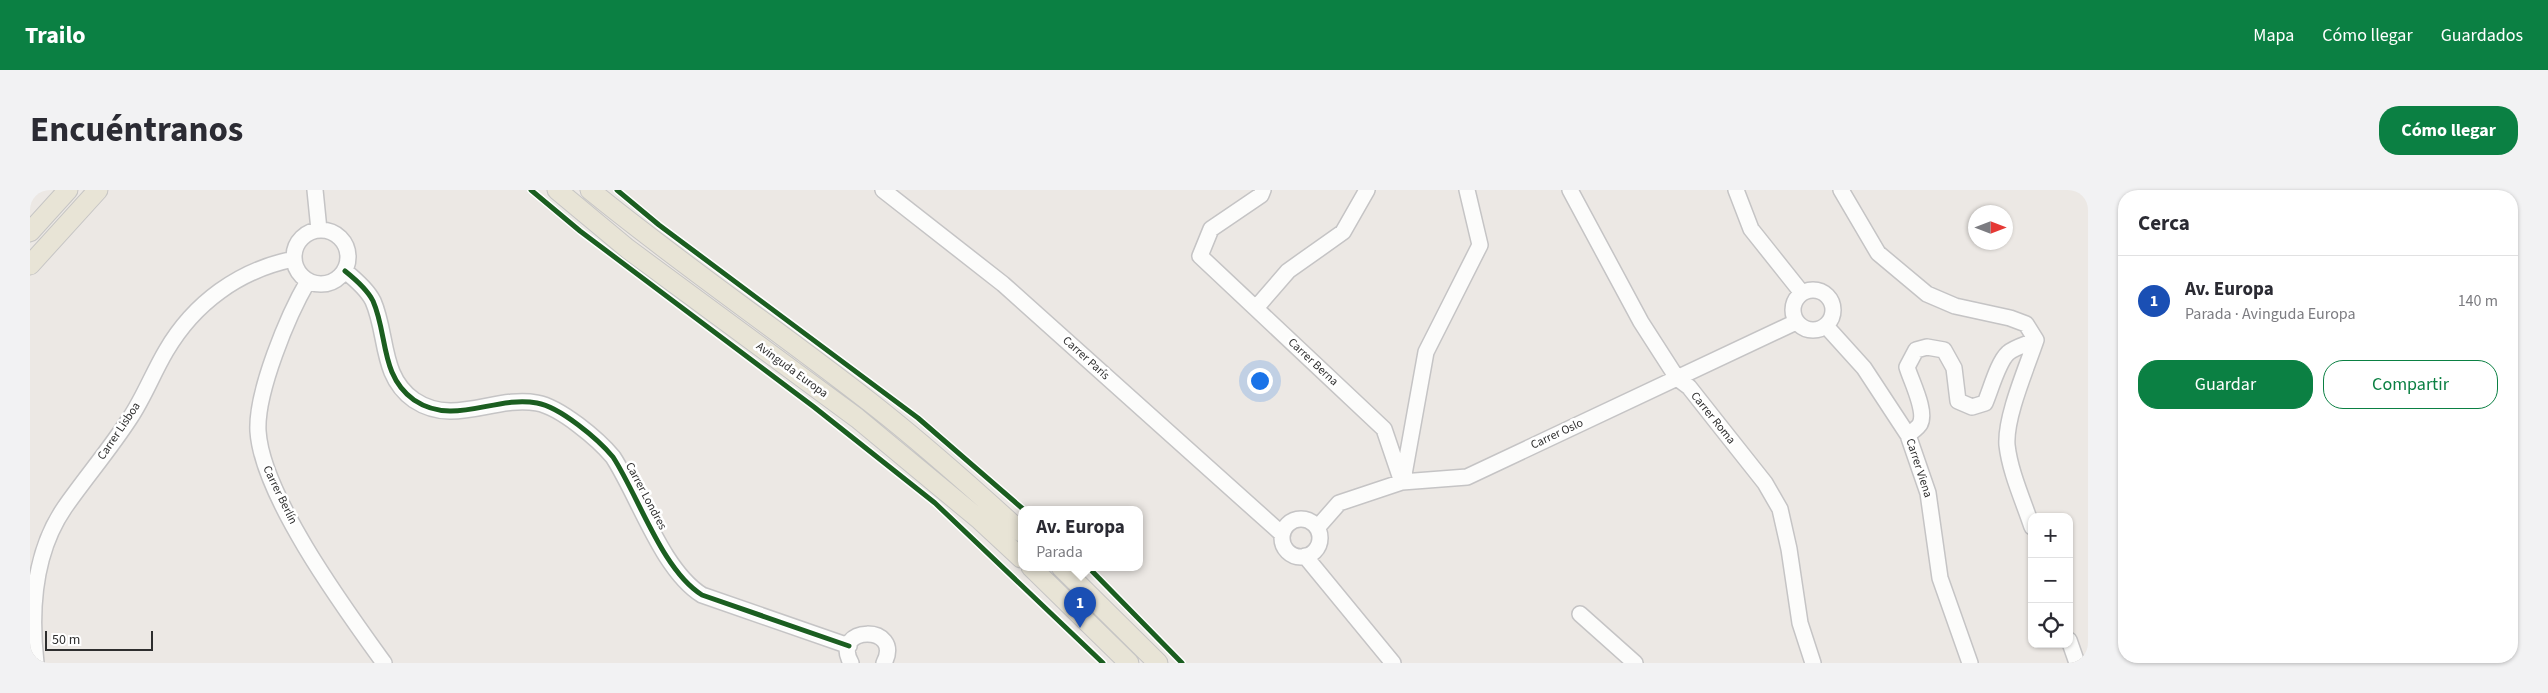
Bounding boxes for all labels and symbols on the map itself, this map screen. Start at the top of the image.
north arrow [1968,205,2013,250]
street label: Carrer París [1059,332,1113,384]
street label: Carrer Berna [1284,334,1342,390]
street label: Avinguda Europa [753,338,831,402]
your location [1247,368,1273,394]
street label: Carrer Roma [1687,388,1739,448]
street label: Carrer Lisboa [93,399,145,463]
street label: Carrer Oslo [1528,414,1586,454]
street label: Carrer Viena [1901,436,1937,500]
street label: Carrer Londres [621,459,671,533]
street label: Carrer Berlín [258,463,302,527]
pin: 1 [1064,587,1096,628]
scale bar [45,628,152,651]

